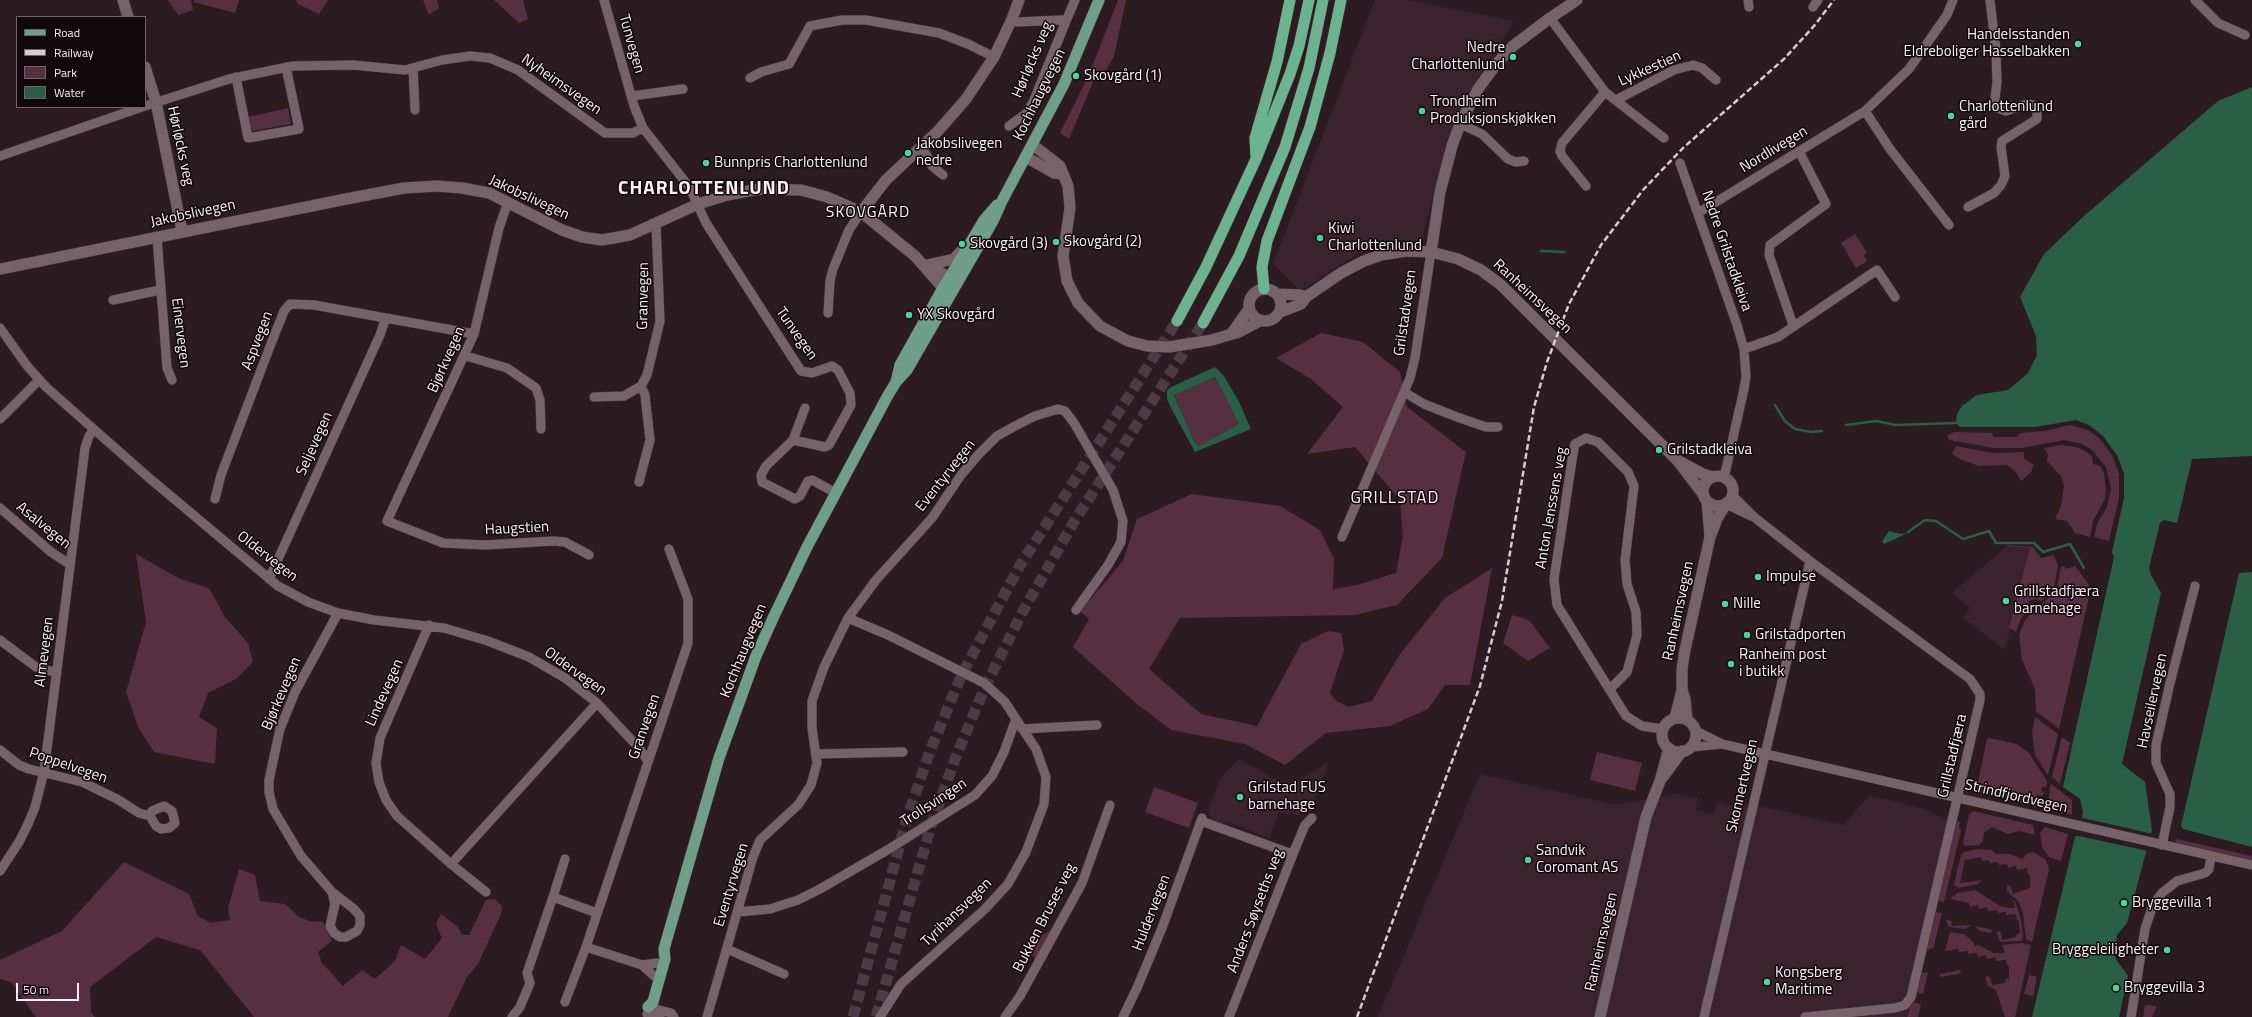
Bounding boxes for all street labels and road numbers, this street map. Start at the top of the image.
street label: Tunvegen [614,12,648,76]
street label: Hørløcks veg [1009,19,1057,101]
street label: Kochhaugvegen [1010,46,1070,144]
street label: Lykkestien [1616,47,1684,91]
street label: Nyheimsvegen [517,51,605,119]
street label: Hørløcks veg [163,105,197,187]
street label: Nordlivegen [1737,123,1811,177]
street label: Jakobslivegen [486,172,572,224]
street label: Nedre Grilstadkleiva [1697,188,1755,314]
street label: Jakobslivegen [149,196,237,232]
street label: Ranheimsvegen [1489,256,1575,338]
street label: Granvegen [634,262,654,330]
street label: Grilstadvegen [1391,269,1421,357]
street label: Einervegen [167,297,193,369]
street label: Tunvegen [771,304,821,364]
street label: Aspvegen [239,309,277,373]
street label: Bjørkvegen [424,324,470,396]
street label: Seljevegen [293,409,337,479]
street label: Eventyrvegen [912,436,980,516]
street label: Anton Jenssens veg [1532,446,1572,570]
street label: Asalvegen [12,499,74,553]
street label: Haugstien [484,518,550,540]
street label: Oldervegen [233,528,301,586]
street label: Ranheimsvegen [1660,560,1698,662]
street label: Kochhaugvegen [717,601,771,701]
street label: Almevegen [32,616,58,688]
street label: Oldervegen [540,644,610,700]
street label: Havseilervegen [2134,652,2172,750]
street label: Bjørkevegen [258,655,306,733]
street label: Lindevegen [362,656,408,730]
street label: Granvegen [625,692,665,762]
street label: Grillstadfjæra [1935,712,1971,800]
street label: Skonnertvegen [1724,738,1762,834]
street label: Poppelvegen [26,744,110,788]
street label: Trollsvingen [898,775,970,831]
street label: Strindfjordvegen [1963,776,2069,818]
street label: Eventyrvegen [711,841,753,929]
street label: Anders Søyseths veg [1224,846,1288,976]
street label: Bukken Bruses veg [1010,861,1080,975]
street label: Huldervegen [1129,872,1175,954]
street label: Tyrihansvegen [918,875,996,951]
street label: Ranheimsvegen [1582,891,1622,993]

